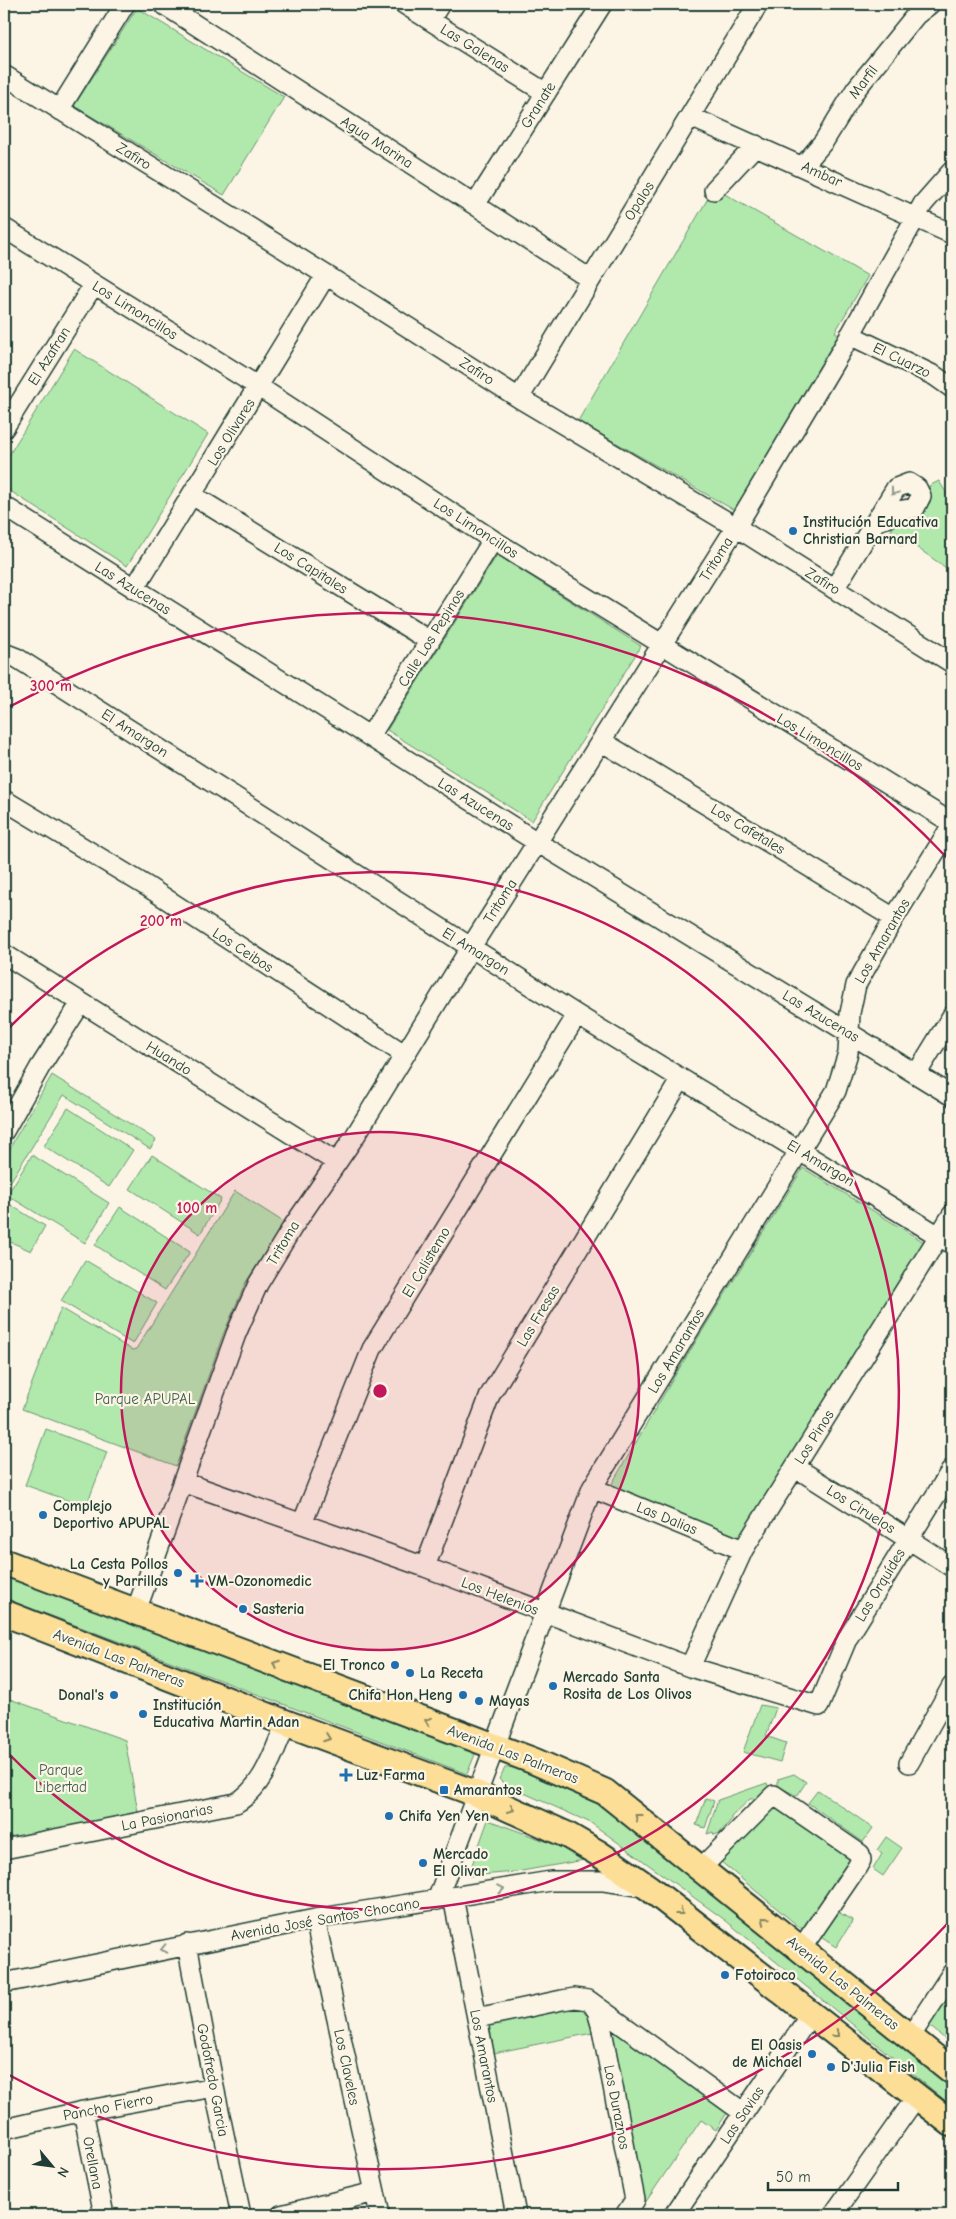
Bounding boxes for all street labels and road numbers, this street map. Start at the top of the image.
street label: Las Galenas [437,20,513,76]
street label: Marfil [845,62,881,102]
street label: Granate [517,78,560,132]
street label: Agua Marina [337,112,417,172]
street label: Zafiro [113,138,155,174]
street label: Ambar [799,157,845,191]
street label: Opalos [620,178,658,224]
street label: Los Limoncillos [89,277,181,343]
street label: El Azafran [24,323,74,389]
street label: El Cuarzo [870,338,934,382]
street label: Zafiro [456,353,498,389]
street label: Los Olivares [203,395,259,469]
street label: Los Limoncillos [430,494,522,562]
street label: Tritoma [695,533,737,585]
street label: Los Capitales [271,538,351,598]
street label: Las Azucenas [92,558,174,618]
street label: Zafiro [802,563,844,599]
street label: Calle Los Pepinos [394,586,468,690]
street label: El Amargon [98,705,172,761]
street label: Los Limoncillos [774,709,866,775]
street label: Las Azucenas [435,774,517,834]
street label: Los Cafetales [708,800,788,858]
street label: Tritoma [479,875,521,927]
street label: Los Amarantos [850,895,914,987]
street label: El Amargon [439,923,513,979]
street label: Los Ceibos [209,924,277,976]
street label: Las Azucenas [779,986,863,1046]
street label: Huando [143,1037,195,1079]
street label: El Amargon [784,1136,858,1190]
street label: Tritoma [263,1217,303,1269]
street label: El Calistemo [398,1223,454,1300]
street label: Las Fresas [513,1282,563,1350]
street label: Los Amarantos [644,1306,708,1396]
street label: Los Pinos [790,1407,838,1467]
street label: Los Ciruelos [823,1481,899,1537]
street label: Las Dalias [634,1498,700,1538]
street label: Las Orquídes [851,1545,909,1625]
street label: Los Helenios [459,1573,541,1619]
street label: Avenida Las Palmeras [51,1625,187,1691]
street label: Avenida Las Palmeras [445,1721,581,1787]
street label: La Pasionarias [120,1799,214,1835]
street label: Avenida José Santos Chocano [229,1893,421,1945]
street label: Avenida Las Palmeras [783,1932,903,2034]
street label: Los Amarantos [466,2008,502,2104]
street label: Godofredo Garcia [193,2022,233,2138]
street label: Los Claveles [330,2027,364,2107]
street label: Los Duraznos [600,2063,634,2151]
street label: Las Savias [716,2083,768,2147]
street label: Pancho Fierro [62,2089,155,2125]
street label: Orellana [79,2135,107,2191]

